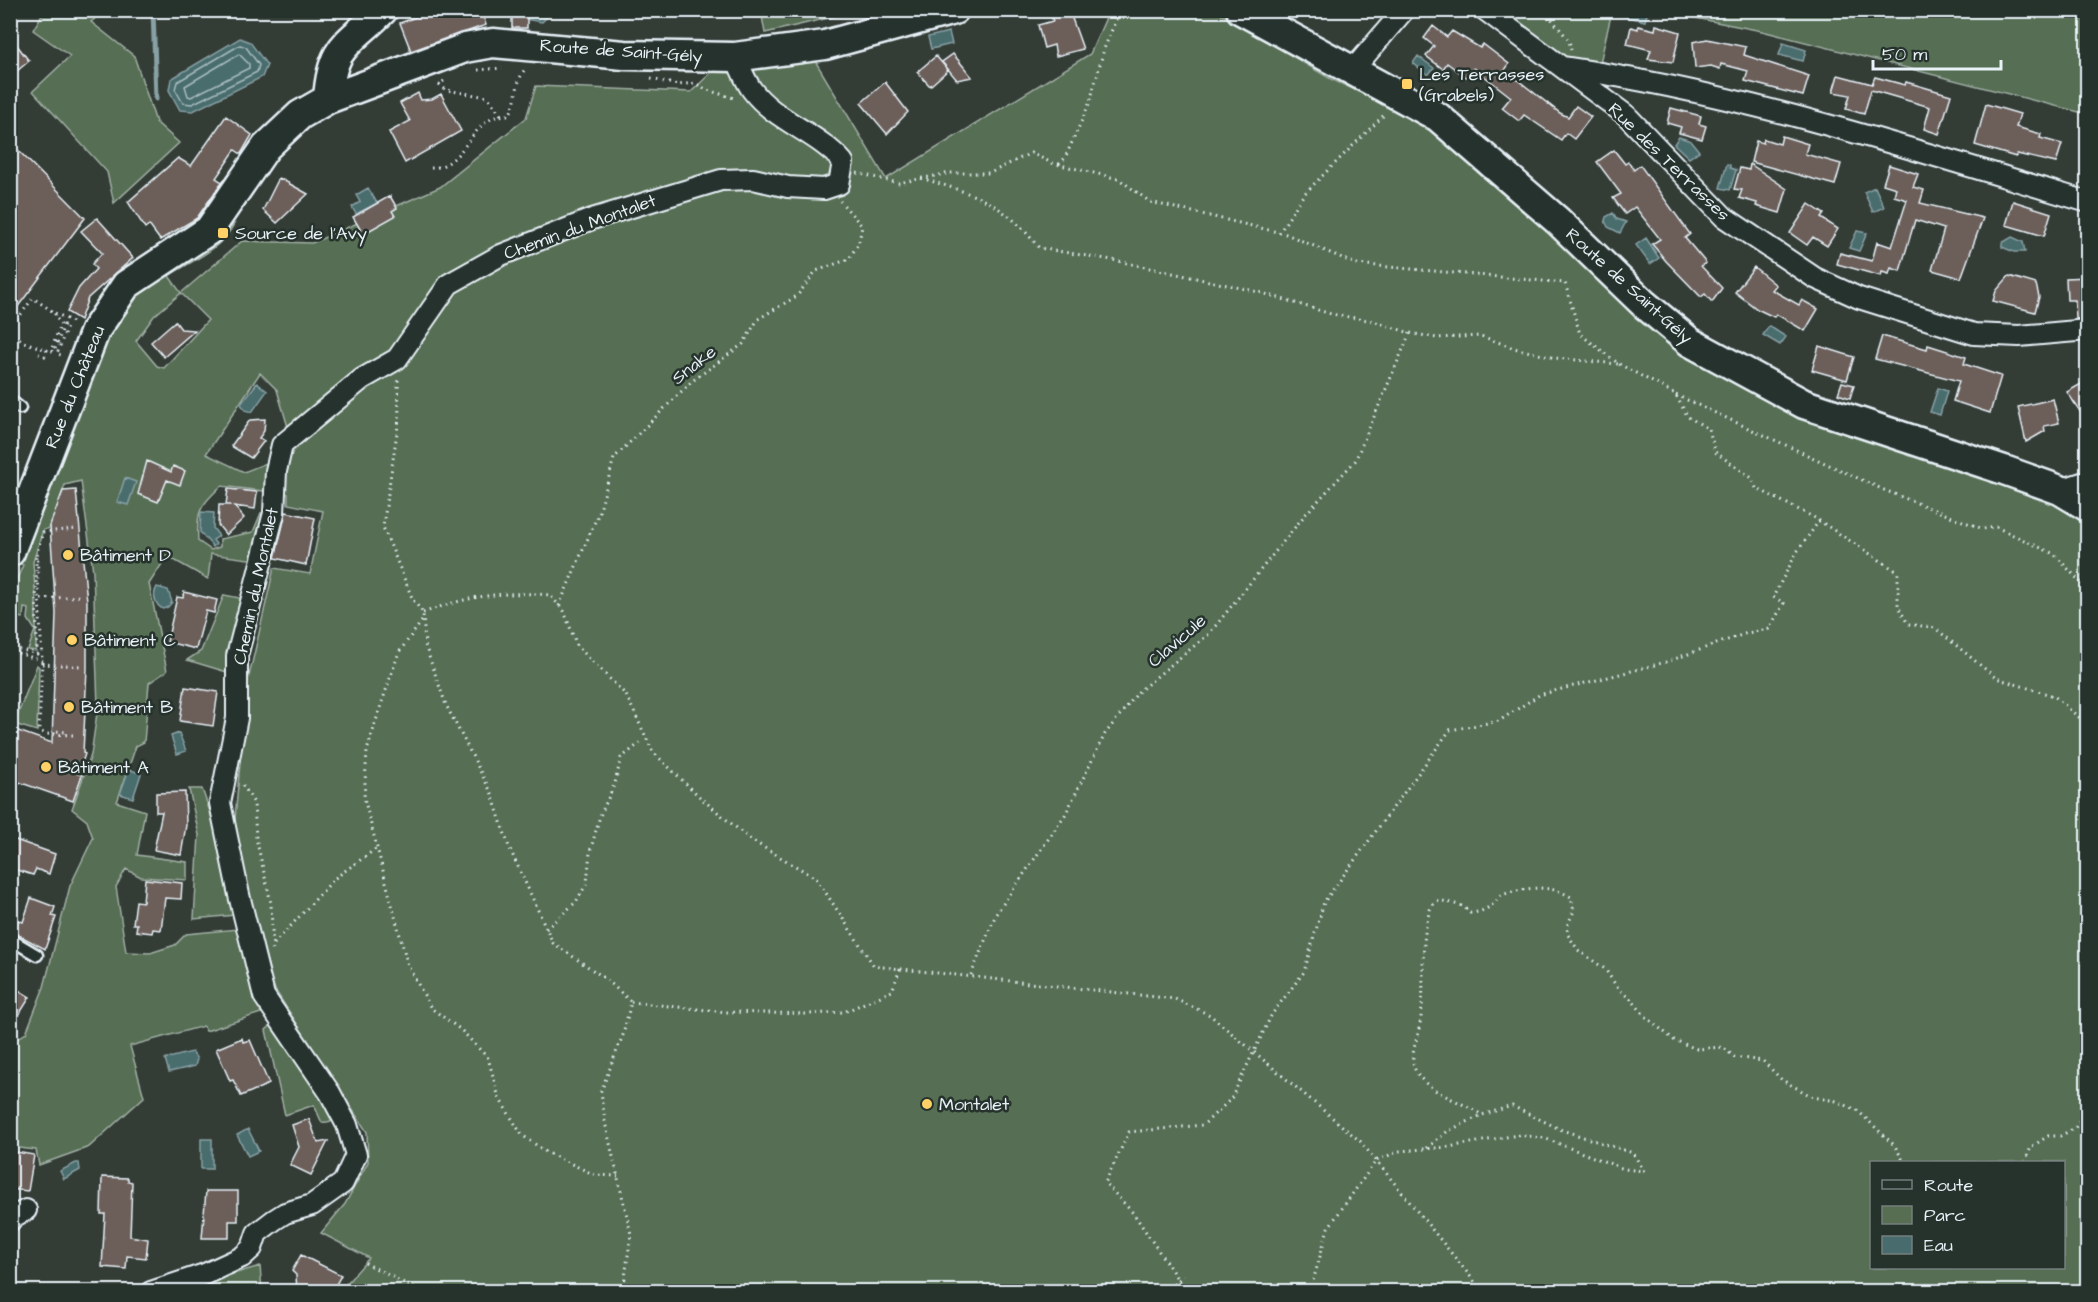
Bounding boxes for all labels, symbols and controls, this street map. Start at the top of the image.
street label: Route de Saint-Gély [539,33,703,70]
scale bar [1873,33,2000,71]
text: 50 m [1882,42,1927,67]
place label: Les Terrasses (Grabels) [1419,62,1544,108]
marker: Les Terrasses (Grabels) [1400,77,1414,91]
street label: Rue des Terrasses [1602,97,1736,227]
street label: Chemin du Montalet [500,188,660,266]
place label: Source de l'Avy [235,221,367,247]
street label: Route de Saint-Gély [1559,222,1698,351]
marker: Source de l'Avy [216,226,230,240]
street label: Rue du Château [39,322,111,452]
street label: Snake [666,339,722,390]
street label: Chemin du Montalet [227,504,285,667]
place label: Bâtiment D [80,543,171,568]
marker: Bâtiment D [61,548,75,562]
street label: Clavicule [1142,608,1212,673]
place label: Bâtiment C [84,628,176,653]
marker: Bâtiment C [65,633,79,647]
place label: Bâtiment B [81,695,173,720]
marker: Bâtiment B [62,700,76,714]
place label: Bâtiment A [58,755,149,780]
marker: Bâtiment A [39,760,53,774]
place label: Montalet [939,1092,1010,1117]
marker: Montalet [920,1097,934,1111]
legend [1870,1161,2065,1269]
text: Route [1924,1173,1973,1198]
text: Parc [1924,1203,1966,1228]
text: Eau [1924,1233,1953,1258]

